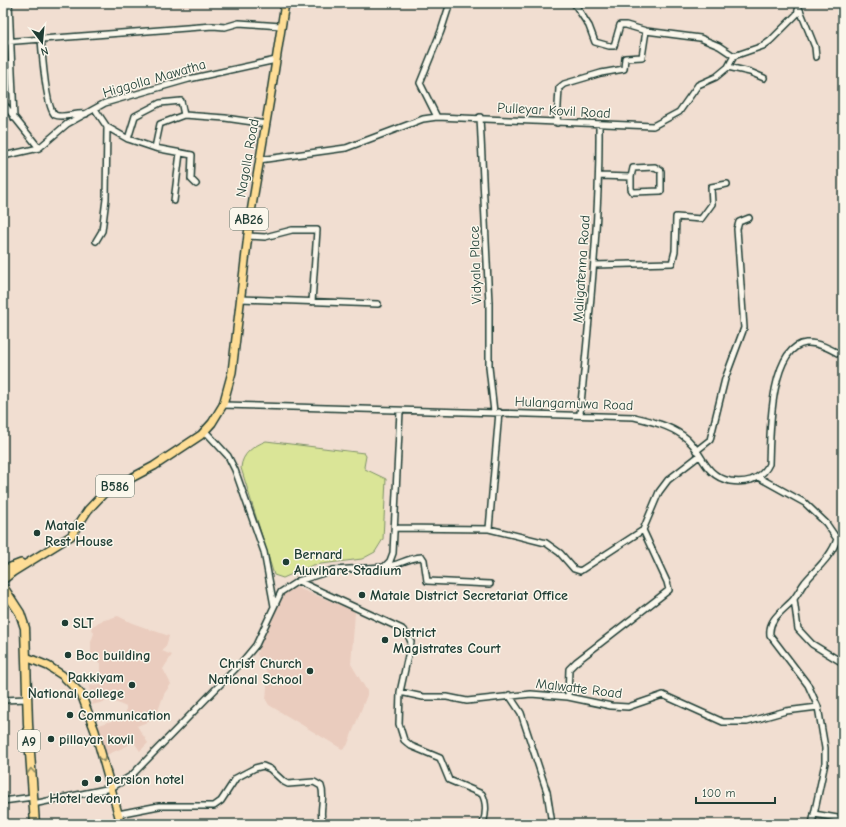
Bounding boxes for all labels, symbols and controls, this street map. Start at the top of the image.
north arrow [22,22,62,62]
text: N [39,44,50,58]
street label: Higgolla Mawatha [101,56,208,101]
street label: Pulleyar Kovil Road [497,99,611,122]
street label: Nagolla Road [232,117,263,199]
road number: AB26 [230,208,268,230]
street label: Maligatenna Road [569,215,594,324]
street label: Vidyala Place [466,226,485,304]
street label: Hulangamuwa Road [514,393,634,414]
road number: B586 [96,475,134,497]
place label: Matale Rest House [45,517,113,550]
marker: Matale Rest House [32,528,42,538]
place label: Bernard Aluvihare Stadium [294,546,401,579]
marker: Bernard Aluvihare Stadium [281,557,291,567]
place label: Matale District Secretariat Office [370,587,568,604]
marker: Matale District Secretariat Office [357,590,367,600]
place label: SLT [73,615,95,632]
marker: SLT [60,618,70,628]
place label: District Magistrates Court [393,624,501,657]
marker: District Magistrates Court [380,635,390,645]
place label: Boc building [76,647,151,664]
marker: Boc building [63,650,73,660]
place label: Christ Church National School [208,655,302,688]
marker: Christ Church National School [305,666,315,676]
place label: Pakkiyam National college [28,669,124,702]
street label: Malwatte Road [535,675,623,702]
marker: Pakkiyam National college [127,680,137,690]
place label: Communication [78,707,171,724]
marker: Communication [65,710,75,720]
road number: A9 [18,730,40,752]
place label: pillayar kovil [59,731,134,748]
marker: pillayar kovil [46,734,56,744]
one-way arrow [98,756,107,763]
one-way arrow [26,768,35,774]
place label: persion hotel [106,771,184,788]
marker: persion hotel [93,774,103,784]
marker: Hotel devon [80,778,90,788]
scale bar [696,779,775,805]
text: 100 m [702,786,735,800]
place label: Hotel devon [49,790,121,807]

